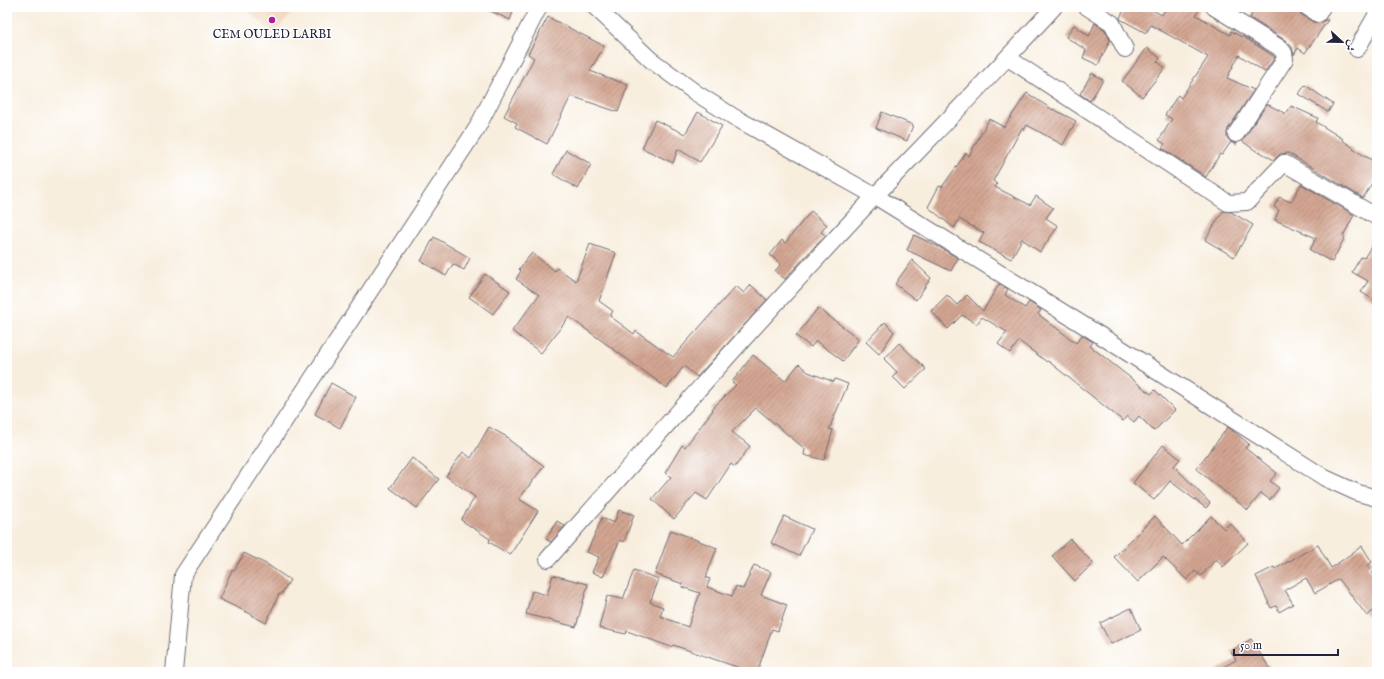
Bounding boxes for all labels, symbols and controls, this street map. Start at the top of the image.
marker: CEM OULED LARBI [267,15,277,25]
north arrow [1322,22,1362,62]
place label: CEM OULED LARBI [213,27,331,42]
text: ش [1342,38,1359,53]
scale bar [1234,631,1338,657]
text: 50 m [1240,638,1262,653]

